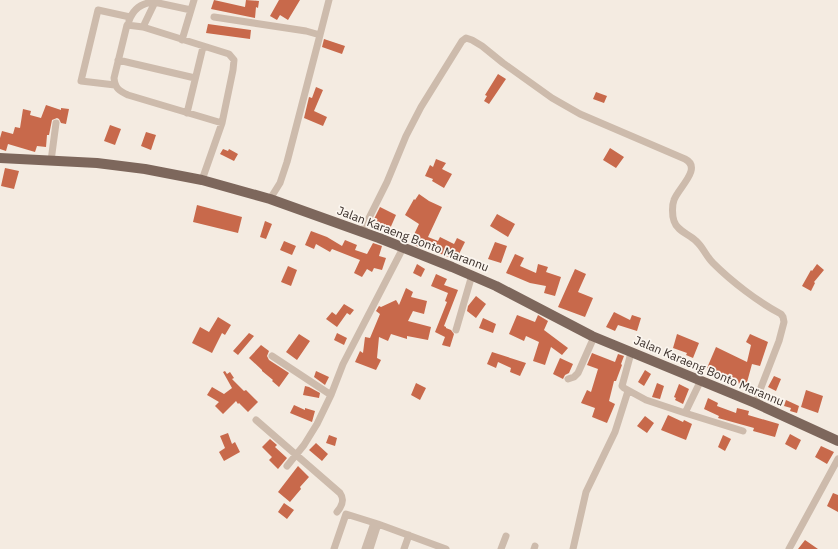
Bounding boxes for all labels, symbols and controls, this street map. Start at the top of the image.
street label: Jalan Karaeng Bonto Marannu [335,203,491,274]
street label: Jalan Karaeng Bonto Marannu [632,332,786,409]

